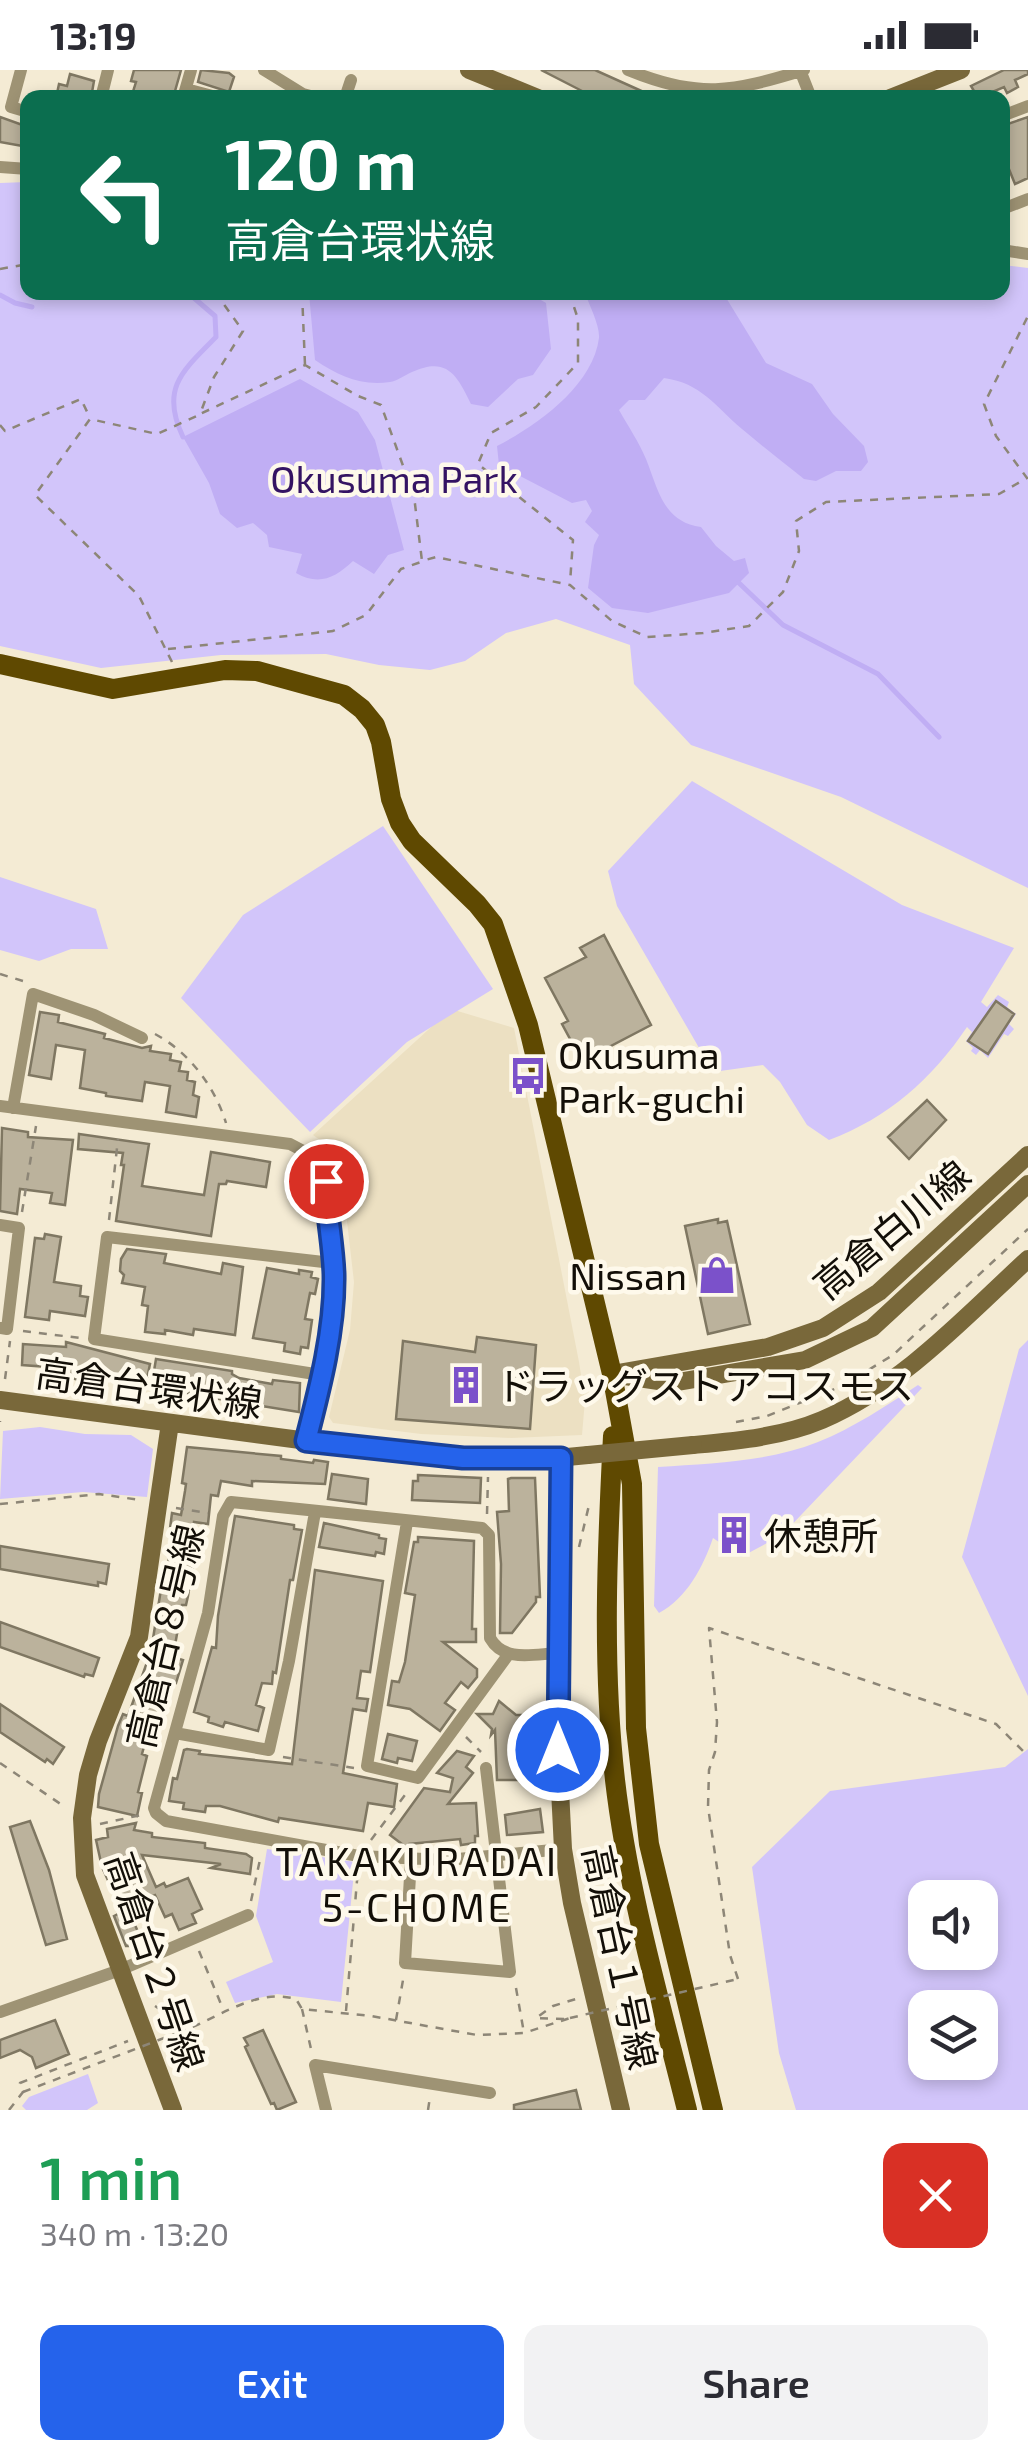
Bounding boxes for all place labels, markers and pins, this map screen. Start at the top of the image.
place label: Okusuma Park-guchi [558,1031,745,1121]
bus stop icon: Okusuma Park-guchi [507,1055,549,1097]
pin [284,1139,369,1224]
place label: Nissan [569,1252,687,1298]
shop icon: Nissan [696,1254,738,1296]
place label: ドラッグストアコスモス [496,1362,914,1408]
building icon: ドラッグストアコスモス [445,1364,487,1406]
place label: 休憩所 [764,1512,878,1558]
building icon: 休憩所 [713,1514,755,1556]

